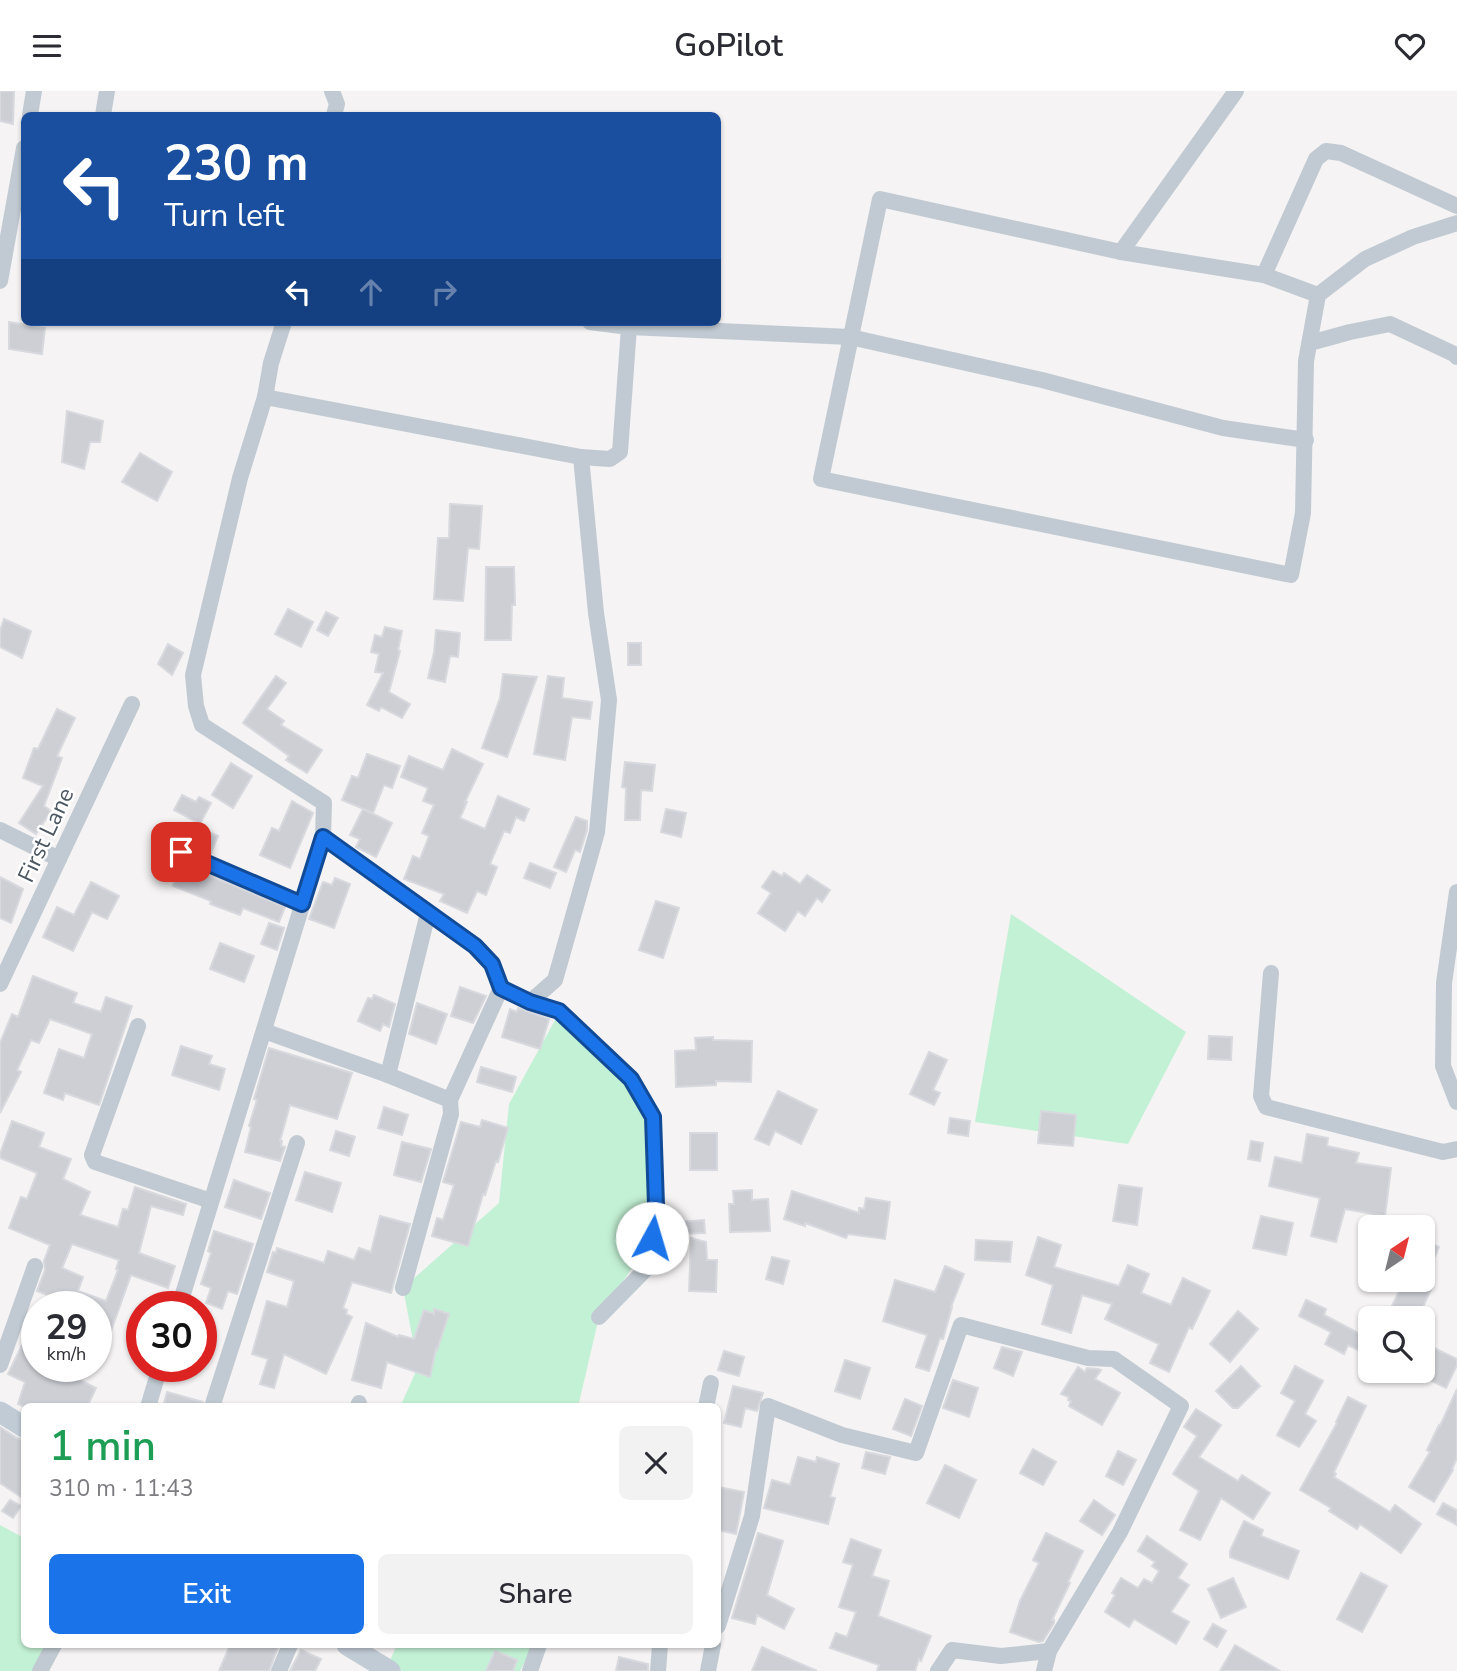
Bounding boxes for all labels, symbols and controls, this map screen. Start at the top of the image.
text: GoPilot [674,24,783,67]
icon: menu [28,27,66,65]
icon: heart [1391,27,1429,65]
text: 230 m [164,130,308,197]
icon: left [49,140,140,231]
text: Turn left [164,194,284,237]
icon: left [279,273,317,311]
icon: ahead [352,273,390,311]
icon: right [425,273,463,311]
street label: First Lane [11,783,81,887]
pin [151,822,211,882]
icon: arrive [162,833,200,871]
position arrow [615,1201,689,1275]
north arrow [1358,1215,1435,1291]
map controls [1358,1215,1435,1383]
speed limit sign: 30 [126,1291,217,1382]
text: 29 [45,1304,88,1351]
button: search [1358,1306,1435,1383]
text: km/h [47,1342,86,1366]
text: 1 min [49,1418,156,1475]
button: close [619,1426,693,1500]
text: 310 m · 11:43 [49,1473,194,1504]
button: Exit [49,1554,364,1634]
button: Share [378,1554,693,1634]

